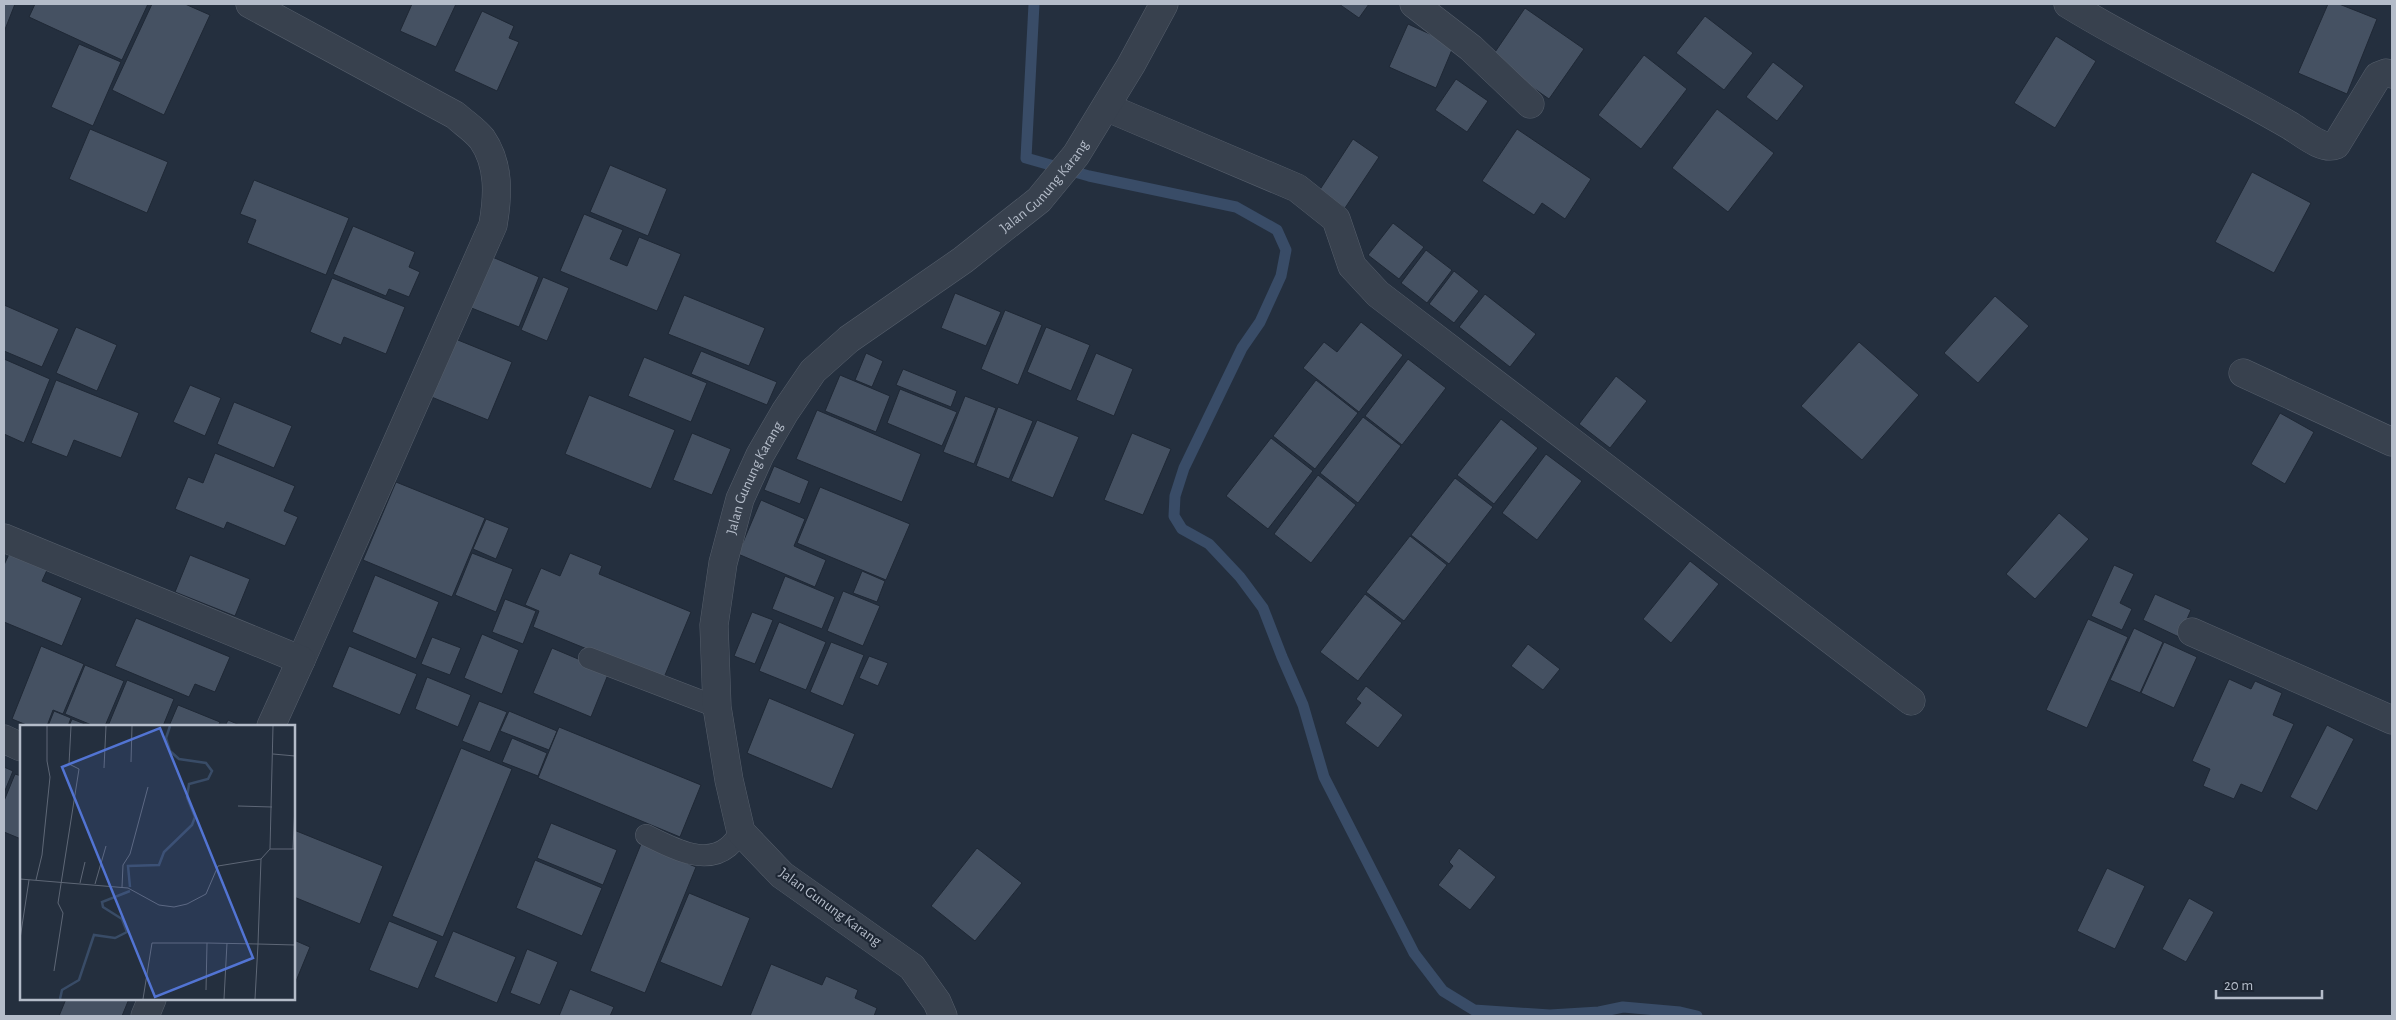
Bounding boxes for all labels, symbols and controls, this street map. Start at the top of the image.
street label: Jalan Gunung Karang [997,137,1091,236]
street label: Jalan Gunung Karang [723,418,786,536]
inset map [20,725,295,1000]
street label: Jalan Gunung Karang [776,865,884,949]
scale bar [2216,968,2322,1000]
text: 20 m [2224,978,2253,993]

